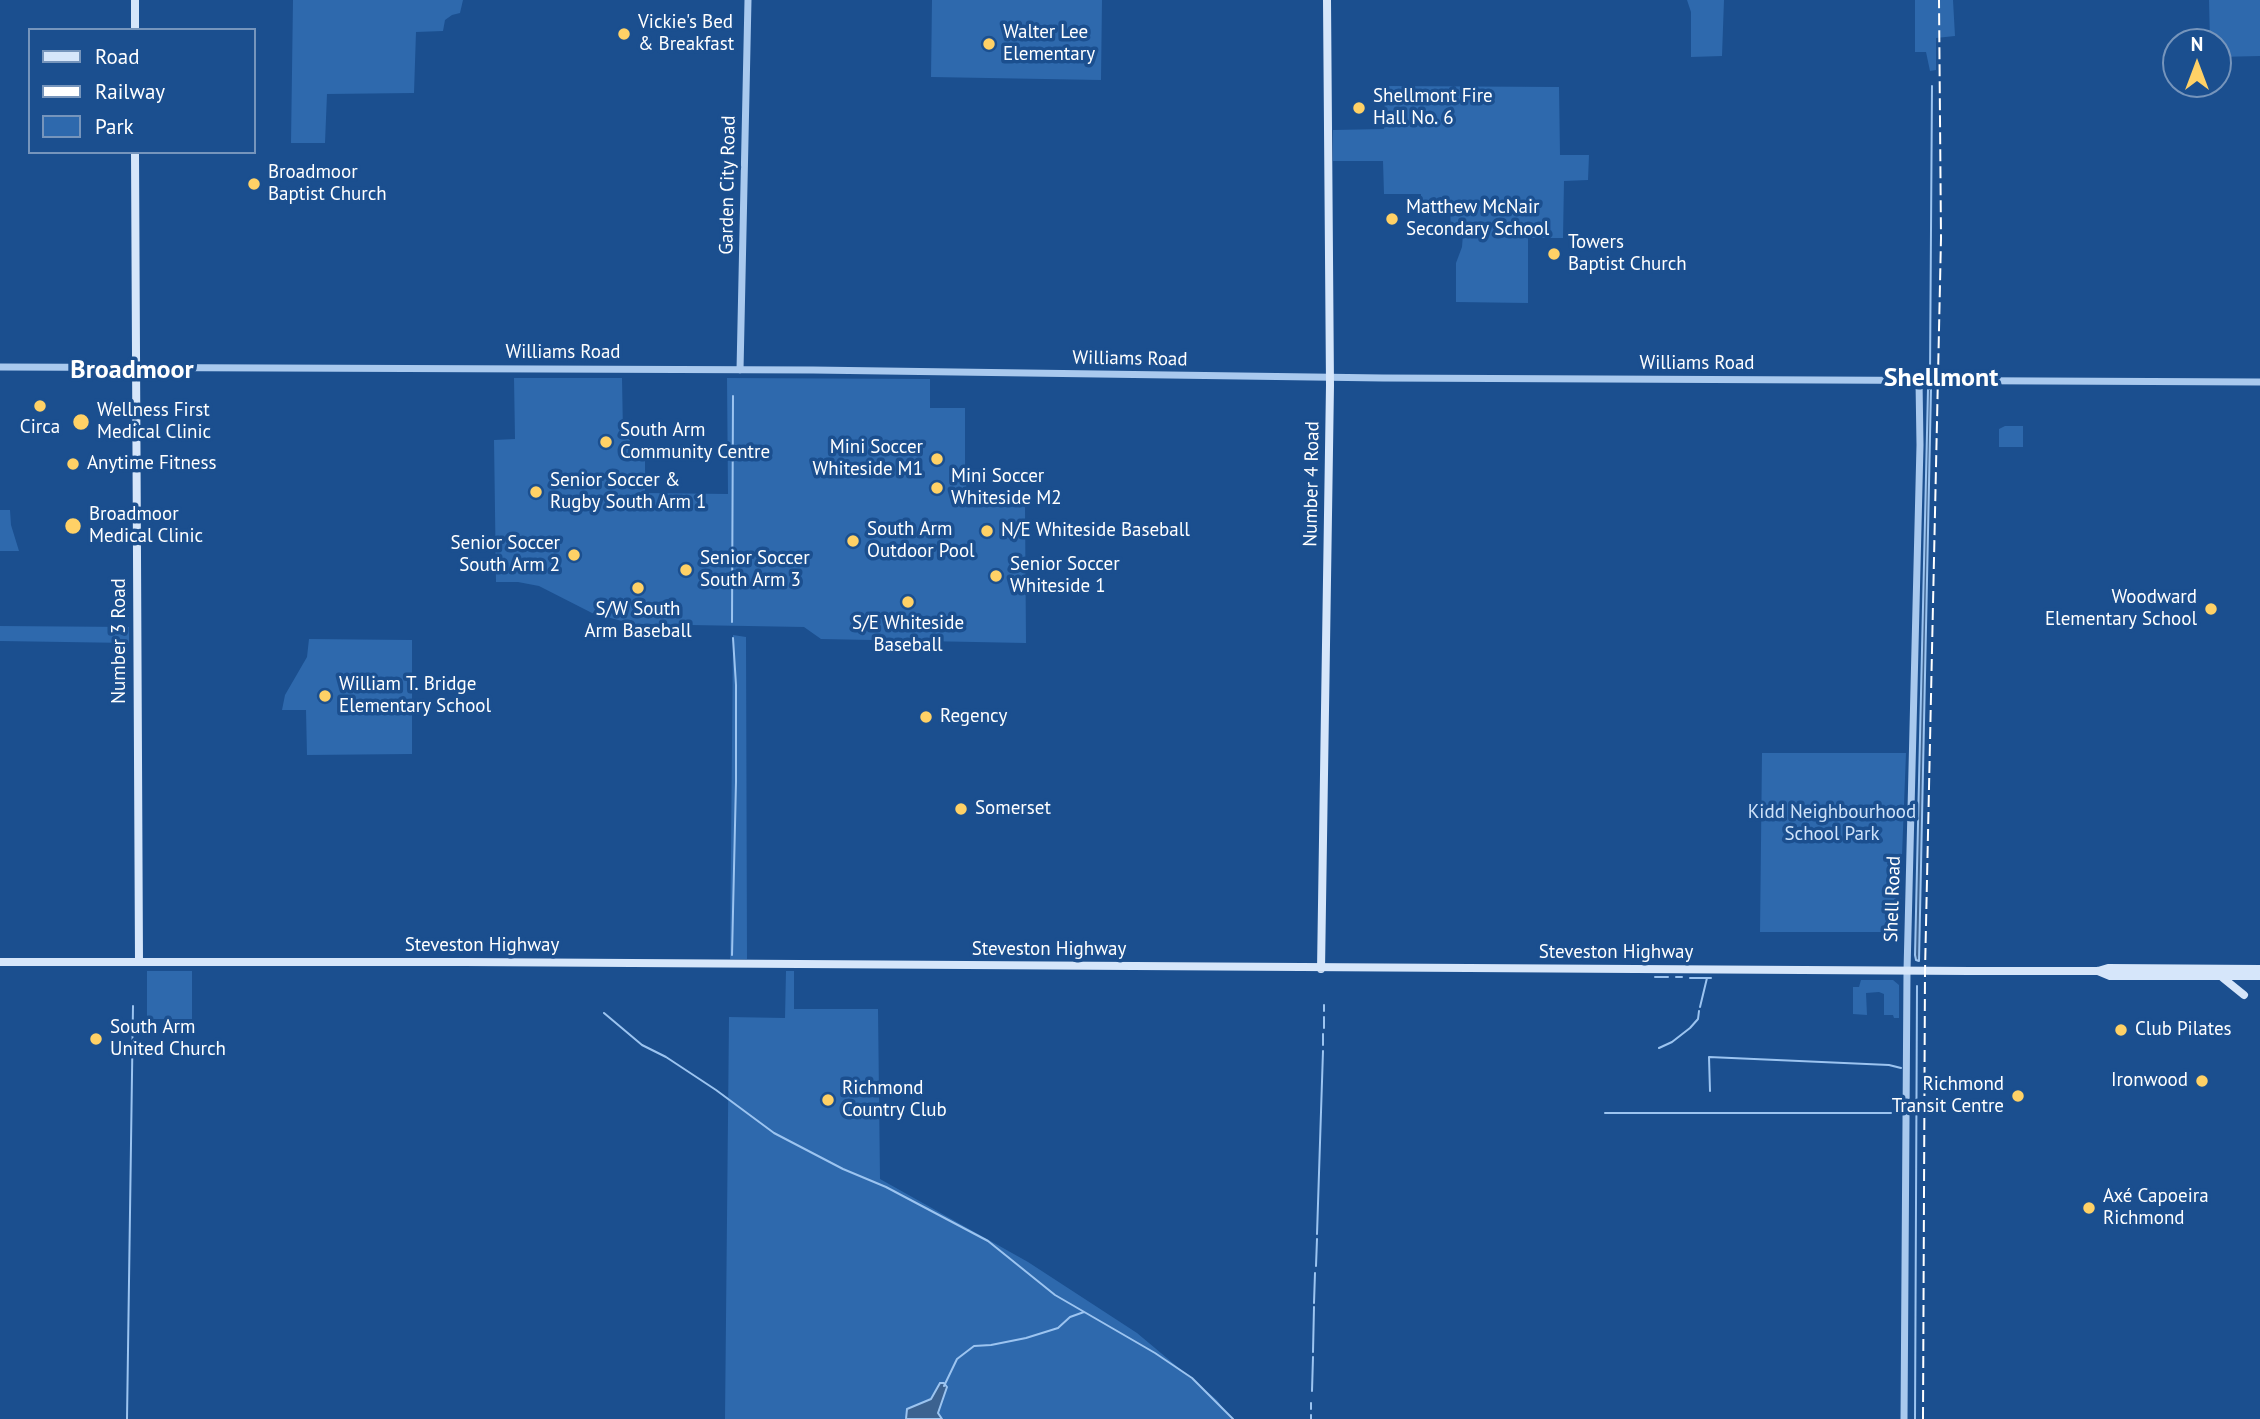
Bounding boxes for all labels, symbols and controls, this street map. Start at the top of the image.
place label: Vickie's Bed & Breakfast [638,12,734,56]
place label: Walter Lee Elementary [1003,22,1095,66]
marker: Vickie's Bed & Breakfast [616,26,632,42]
legend [28,28,256,154]
north arrow [2162,28,2232,98]
text: N [2191,32,2203,56]
marker: Walter Lee Elementary [981,36,997,52]
text: Road [95,43,139,70]
text: Railway [95,78,165,105]
place label: Shellmont Fire Hall No. 6 [1373,86,1493,130]
marker: Shellmont Fire Hall No. 6 [1351,100,1367,116]
text: Park [95,113,134,140]
street label: Garden City Road [715,115,741,255]
place label: Broadmoor Baptist Church [268,162,387,206]
marker: Broadmoor Baptist Church [246,176,262,192]
place label: Matthew McNair Secondary School [1406,197,1549,241]
marker: Matthew McNair Secondary School [1384,211,1400,227]
place label: Towers Baptist Church [1568,232,1687,276]
marker: Towers Baptist Church [1546,246,1562,262]
street label: Williams Road [505,342,621,364]
street label: Williams Road [1072,347,1188,371]
street label: Williams Road [1639,353,1755,375]
district label: Broadmoor [70,355,194,387]
district label: Shellmont [1884,363,1998,395]
marker: Circa [32,398,48,414]
place label: Wellness First Medical Clinic [97,400,211,444]
marker: Wellness First Medical Clinic [71,412,91,432]
place label: Circa [20,417,60,439]
place label: South Arm Community Centre [620,420,770,464]
street label: Number 4 Road [1300,421,1324,547]
marker: South Arm Community Centre [598,434,614,450]
place label: Mini Soccer Whiteside M1 [812,437,923,481]
marker: Mini Soccer Whiteside M1 [929,451,945,467]
place label: Anytime Fitness [87,453,216,475]
marker: Anytime Fitness [65,456,81,472]
place label: Mini Soccer Whiteside M2 [951,466,1062,510]
place label: Senior Soccer & Rugby South Arm 1 [550,470,706,514]
marker: Mini Soccer Whiteside M2 [929,480,945,496]
marker: Senior Soccer & Rugby South Arm 1 [528,484,544,500]
place label: Broadmoor Medical Clinic [89,504,203,548]
marker: Broadmoor Medical Clinic [63,516,83,536]
place label: South Arm Outdoor Pool [867,519,975,563]
place label: N/E Whiteside Baseball [1001,520,1190,542]
marker: N/E Whiteside Baseball [979,523,995,539]
place label: Senior Soccer South Arm 2 [450,533,560,577]
marker: South Arm Outdoor Pool [845,533,861,549]
marker: Senior Soccer South Arm 2 [566,547,582,563]
place label: Senior Soccer South Arm 3 [700,548,810,592]
place label: Senior Soccer Whiteside 1 [1010,554,1120,598]
marker: Senior Soccer South Arm 3 [678,562,694,578]
marker: Senior Soccer Whiteside 1 [988,568,1004,584]
street label: Number 3 Road [109,578,131,704]
marker: S/W South Arm Baseball [630,580,646,596]
place label: Woodward Elementary School [2045,587,2197,631]
marker: S/E Whiteside Baseball [900,594,916,610]
place label: S/W South Arm Baseball [584,599,692,643]
marker: Woodward Elementary School [2203,601,2219,617]
place label: S/E Whiteside Baseball [852,613,964,657]
place label: William T. Bridge Elementary School [339,674,491,718]
marker: William T. Bridge Elementary School [317,688,333,704]
place label: Regency [940,706,1007,728]
marker: Regency [918,709,934,725]
place label: Somerset [975,798,1051,820]
marker: Somerset [953,801,969,817]
park label: Kidd Neighbourhood School Park [1748,802,1916,846]
street label: Shell Road [1880,855,1906,943]
street label: Steveston Highway [405,935,559,957]
street label: Steveston Highway [972,939,1126,961]
street label: Steveston Highway [1539,942,1693,964]
place label: South Arm United Church [110,1017,226,1061]
place label: Club Pilates [2135,1019,2232,1041]
marker: Club Pilates [2113,1022,2129,1038]
marker: South Arm United Church [88,1031,104,1047]
place label: Ironwood [2111,1070,2188,1092]
marker: Ironwood [2194,1073,2210,1089]
place label: Richmond Transit Centre [1892,1074,2004,1118]
place label: Richmond Country Club [842,1078,947,1122]
marker: Richmond Transit Centre [2010,1088,2026,1104]
marker: Richmond Country Club [820,1092,836,1108]
place label: Axé Capoeira Richmond [2103,1186,2209,1230]
marker: Axé Capoeira Richmond [2081,1200,2097,1216]

